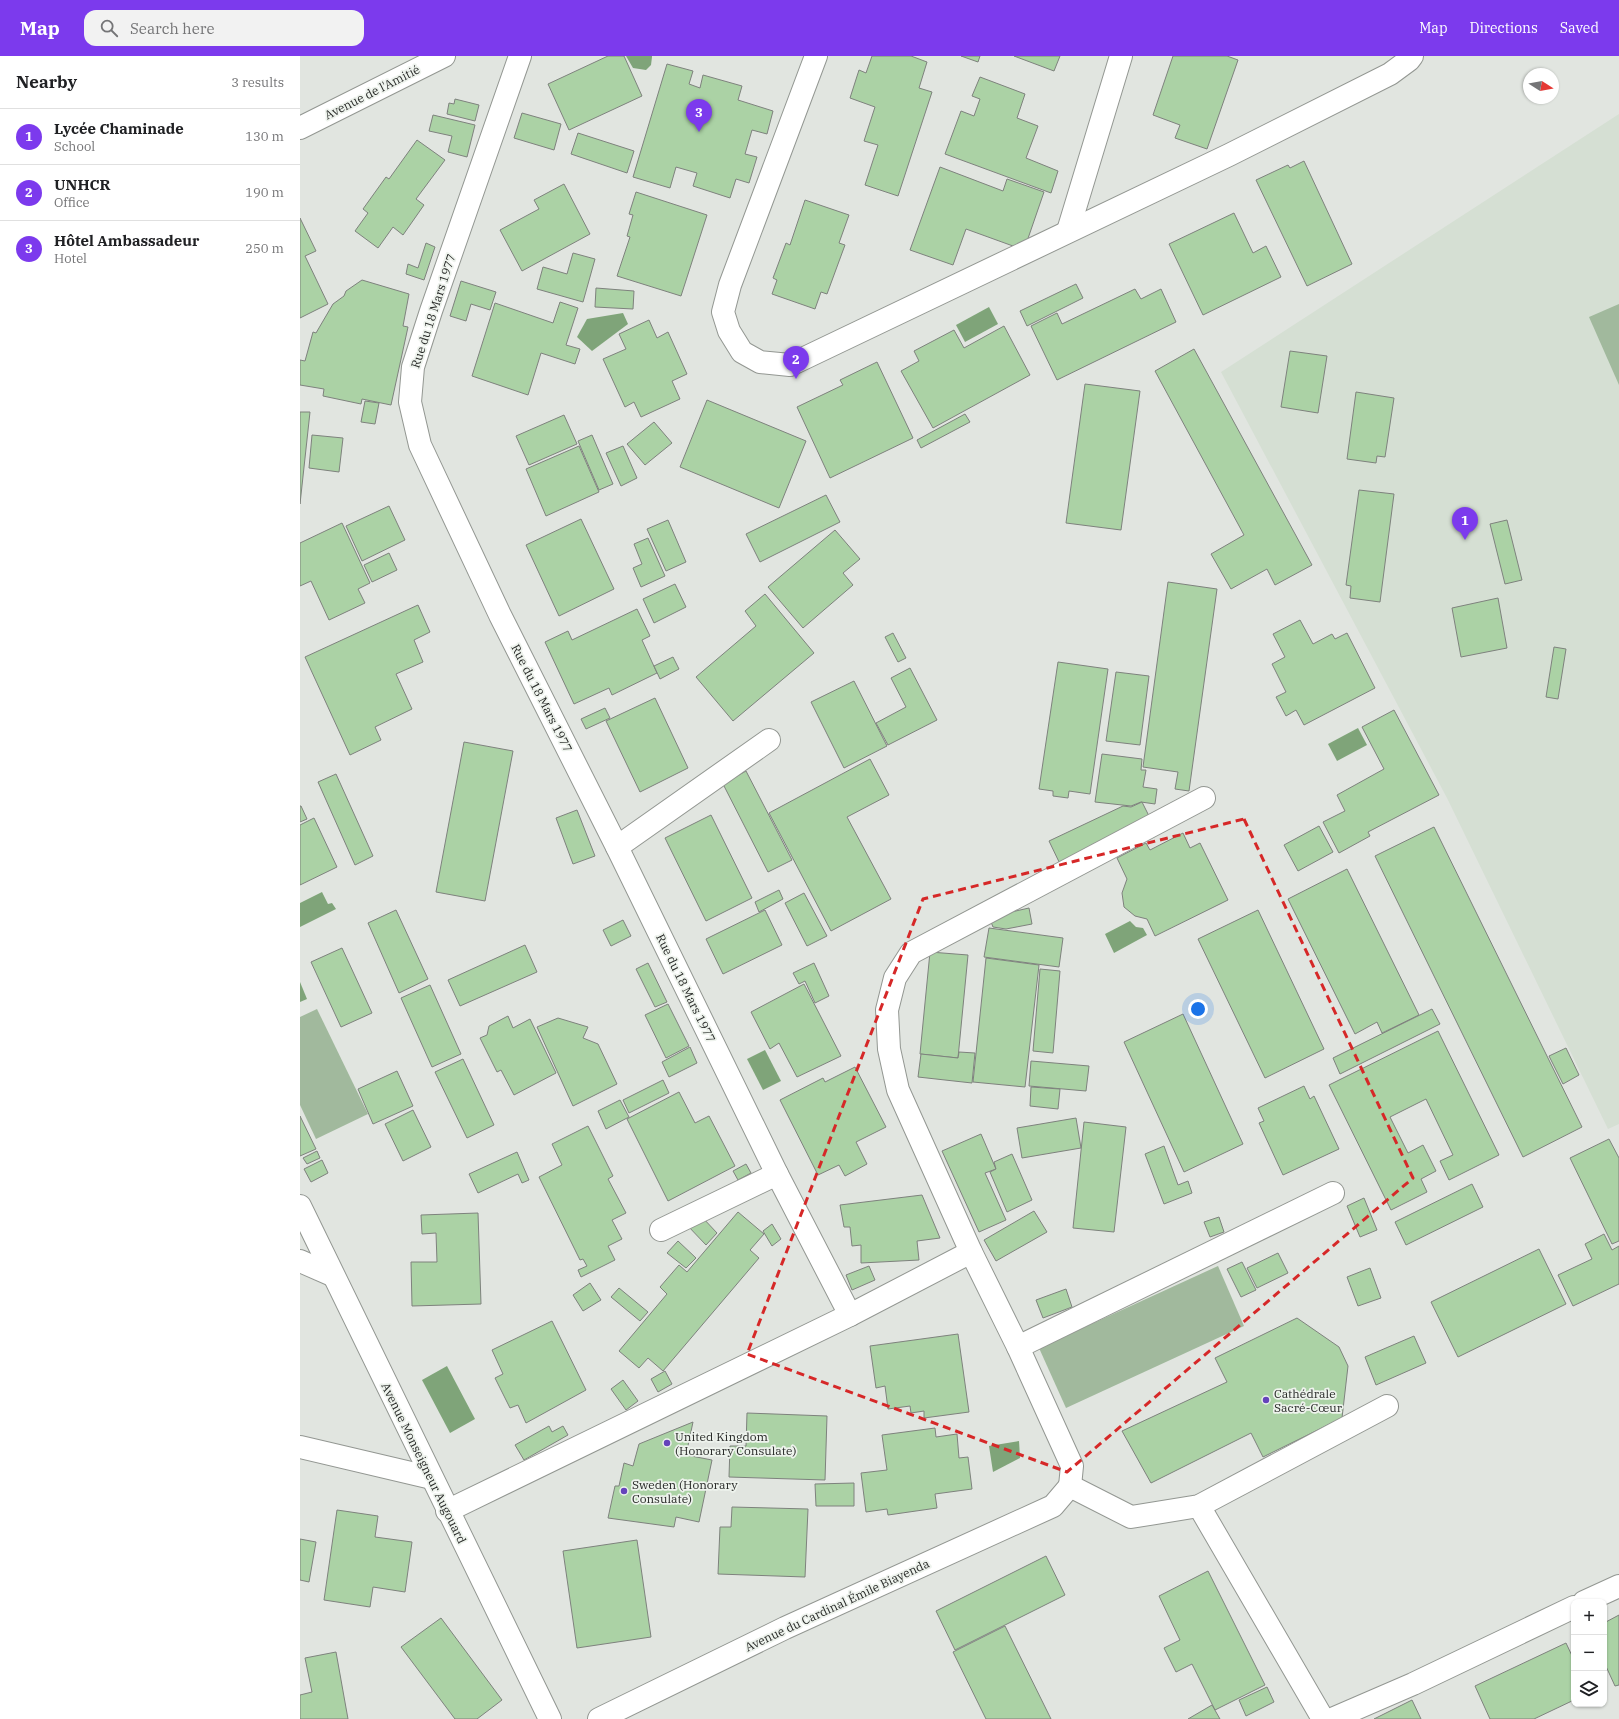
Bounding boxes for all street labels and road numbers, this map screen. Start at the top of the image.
street label: Avenue de l'Amitié [322,62,422,122]
street label: Rue du 18 Mars 1977 [407,252,459,370]
street label: Rue du 18 Mars 1977 [508,642,576,754]
street label: Rue du 18 Mars 1977 [653,931,719,1045]
street label: Avenue Monseigneur Augouard [378,1380,470,1546]
street label: Avenue du Cardinal Émile Biayenda [742,1555,932,1654]

